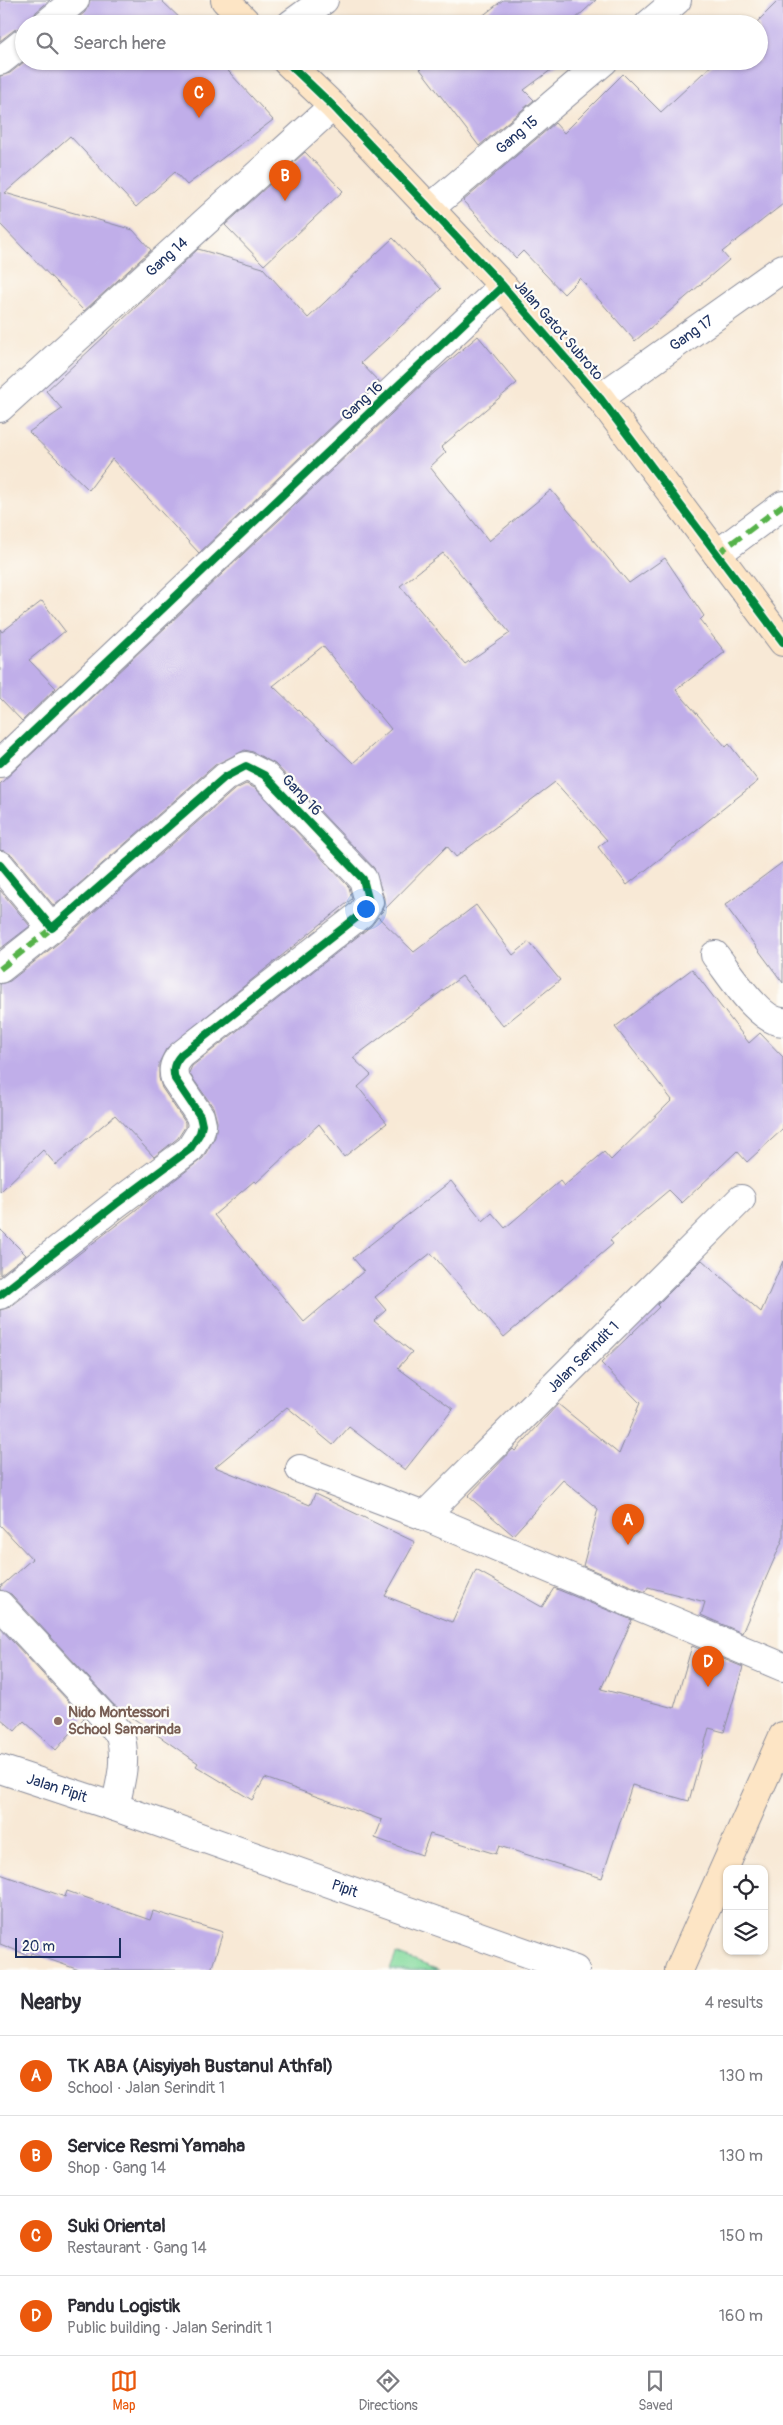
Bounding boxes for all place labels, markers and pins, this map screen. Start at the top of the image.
pin: C [183,77,215,118]
pin: B [269,160,301,201]
pin: A [612,1504,644,1545]
pin: D [692,1646,724,1687]
place label: Nido Montessori School Samarinda [68,1703,181,1739]
marker: Nido Montessori School Samarinda [52,1715,64,1727]

